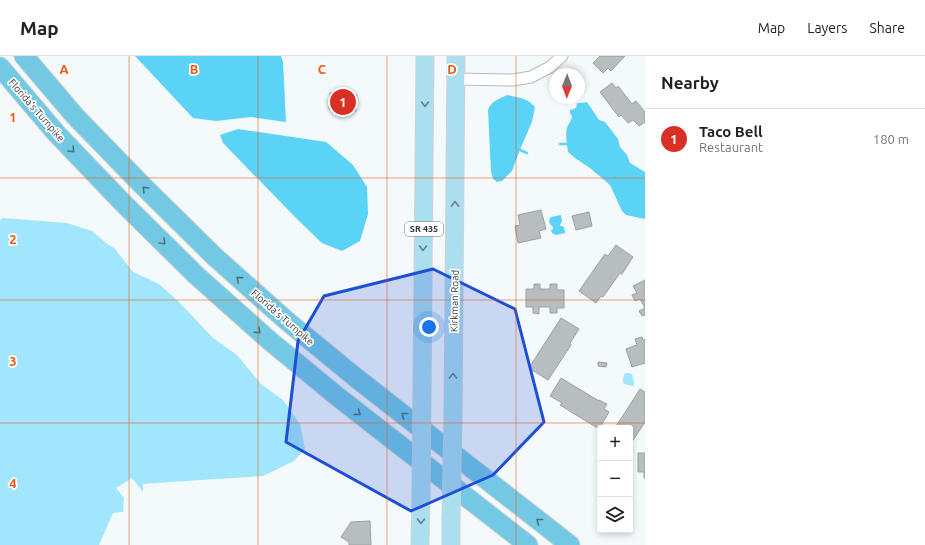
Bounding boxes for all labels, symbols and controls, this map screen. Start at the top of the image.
text: Map [20,17,59,39]
text: Map [758,20,785,36]
text: Layers [807,20,847,36]
text: Share [869,20,905,36]
text: A [59,62,69,76]
text: B [190,62,199,76]
text: C [318,62,327,76]
text: D [447,62,457,76]
north arrow [549,68,585,104]
text: Nearby [661,73,719,92]
street label: Florida's Turnpike [7,77,67,144]
pin: 1 [330,87,356,117]
one-way arrow [421,101,429,107]
text: 1 [9,110,17,124]
text: Taco Bell [699,123,763,140]
text: 1 [670,132,678,146]
text: 180 m [873,132,909,146]
text: Restaurant [699,140,763,154]
one-way arrow [67,145,74,152]
one-way arrow [142,186,150,194]
one-way arrow [451,201,459,207]
road number: SR 435 [405,222,443,236]
text: 2 [9,232,17,246]
one-way arrow [158,237,166,245]
one-way arrow [419,245,427,251]
street label: Kirkman Road [448,270,461,332]
one-way arrow [236,276,244,283]
street label: Florida's Turnpike [249,287,316,347]
your location [419,317,439,337]
one-way arrow [253,326,261,333]
text: 3 [9,354,17,368]
one-way arrow [449,373,457,379]
one-way arrow [354,408,361,415]
one-way arrow [401,413,408,420]
map controls [597,425,633,533]
button: + [597,425,633,461]
button: − [597,461,633,497]
text: 4 [9,476,17,490]
button: layers [597,497,633,533]
one-way arrow [417,518,425,524]
one-way arrow [537,519,544,526]

